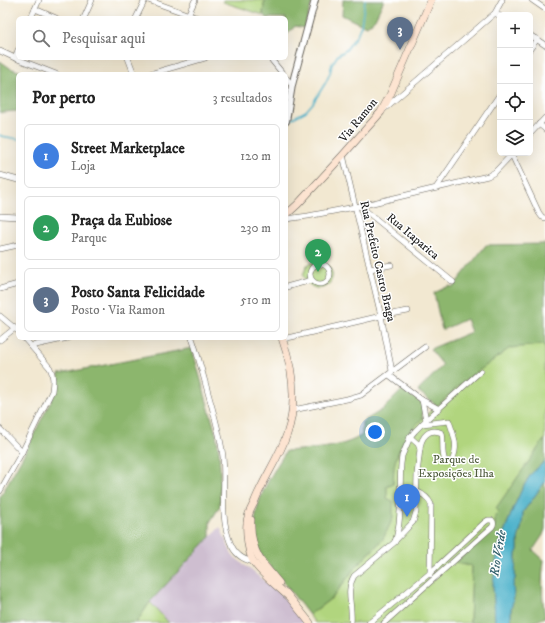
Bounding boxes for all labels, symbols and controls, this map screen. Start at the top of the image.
map controls [497,12,533,156]
button: + [497,12,533,48]
search box [16,16,288,60]
pin: 3 [387,17,413,50]
icon: search [30,27,52,49]
text: Pesquisar aqui [62,29,145,48]
button: − [497,48,533,84]
button: locate [497,84,533,120]
text: Por perto [32,87,95,109]
text: 3 resultados [213,90,272,106]
street label: Via Ramon [335,95,381,146]
button: layers [497,120,533,156]
text: Street Marketplace [71,139,185,158]
text: 1 [44,148,48,164]
text: 120 m [240,148,271,164]
text: Loja [71,158,95,174]
street label: Rua Prefeito Castro Braga [356,199,399,324]
street label: Rua Itaparica [383,210,443,263]
text: Praça da Eubiose [71,211,172,230]
text: 2 [43,220,49,236]
text: 230 m [240,220,271,236]
text: Parque [71,230,107,246]
pin: 2 [305,239,331,272]
text: Posto Santa Felicidade [71,283,205,302]
text: 3 [44,292,48,308]
text: 510 m [240,292,271,308]
text: Posto · Via Ramon [71,302,165,318]
your location [365,422,385,442]
park label: Parque de Exposições Ilha [418,452,495,481]
pin: 1 [394,484,420,517]
water label: Rio Verde [486,528,510,578]

